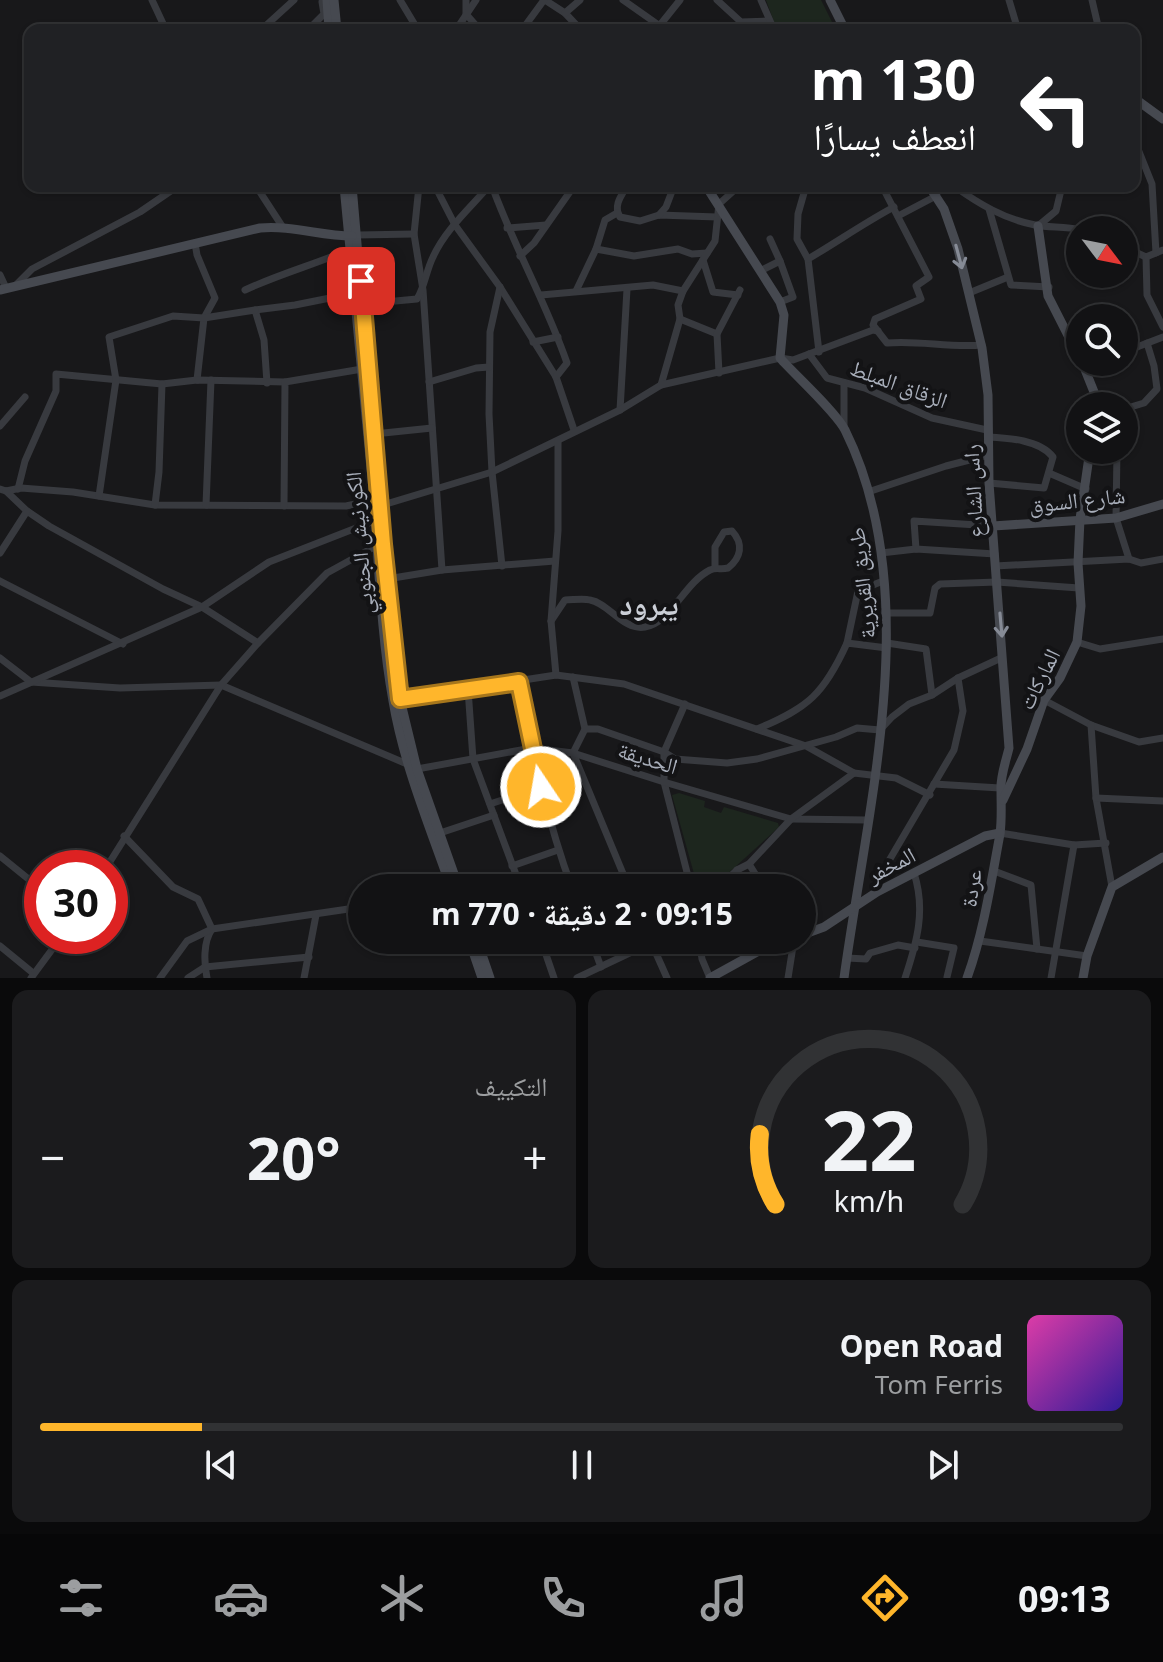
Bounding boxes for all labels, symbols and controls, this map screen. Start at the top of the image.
text: 130 m [811,40,976,116]
icon: left [1004,56,1108,160]
text: انعطف يسارًا [813,112,976,161]
north arrow [1066,216,1138,288]
map controls [1066,216,1138,464]
one-way arrow [953,244,968,270]
pin [327,247,395,315]
icon: arrive [339,259,383,303]
button: search [1066,304,1138,376]
street label: الزقاق المبلط [847,352,952,414]
button: layers [1066,392,1138,464]
street label: راس الشارع [955,444,989,539]
street label: الكورنيش الجنوبي [337,470,383,616]
street label: شارع السوق [1027,479,1126,519]
street label: طريق القريرية [840,526,882,640]
district label: يبرود [620,583,678,624]
one-way arrow [993,612,1008,638]
street label: الماركات [1010,643,1066,714]
street label: الحديقة [615,734,682,780]
position arrow [499,745,583,829]
street label: المخفر [860,839,920,890]
speed limit sign: 30 [24,850,128,954]
street label: عردة [952,867,988,909]
text: 09:15 · 2 دقيقة · 770 m [431,893,733,934]
text: التكييف [475,1068,548,1104]
text: 22 [822,1082,917,1195]
text: 20° [247,1116,341,1198]
text: − [40,1127,65,1187]
text: + [522,1127,548,1187]
text: km/h [834,1181,904,1220]
text: Open Road [840,1325,1003,1366]
text: Tom Ferris [875,1366,1003,1402]
icon: previous [199,1443,243,1487]
icon: pause [560,1443,604,1487]
icon: next [921,1443,965,1487]
icon: filters [53,1570,109,1626]
icon: car [213,1570,269,1626]
icon: climate [374,1570,430,1626]
icon: phone [535,1570,591,1626]
icon: music [696,1570,752,1626]
icon: directions [857,1570,913,1626]
text: 09:13 [1018,1574,1111,1623]

